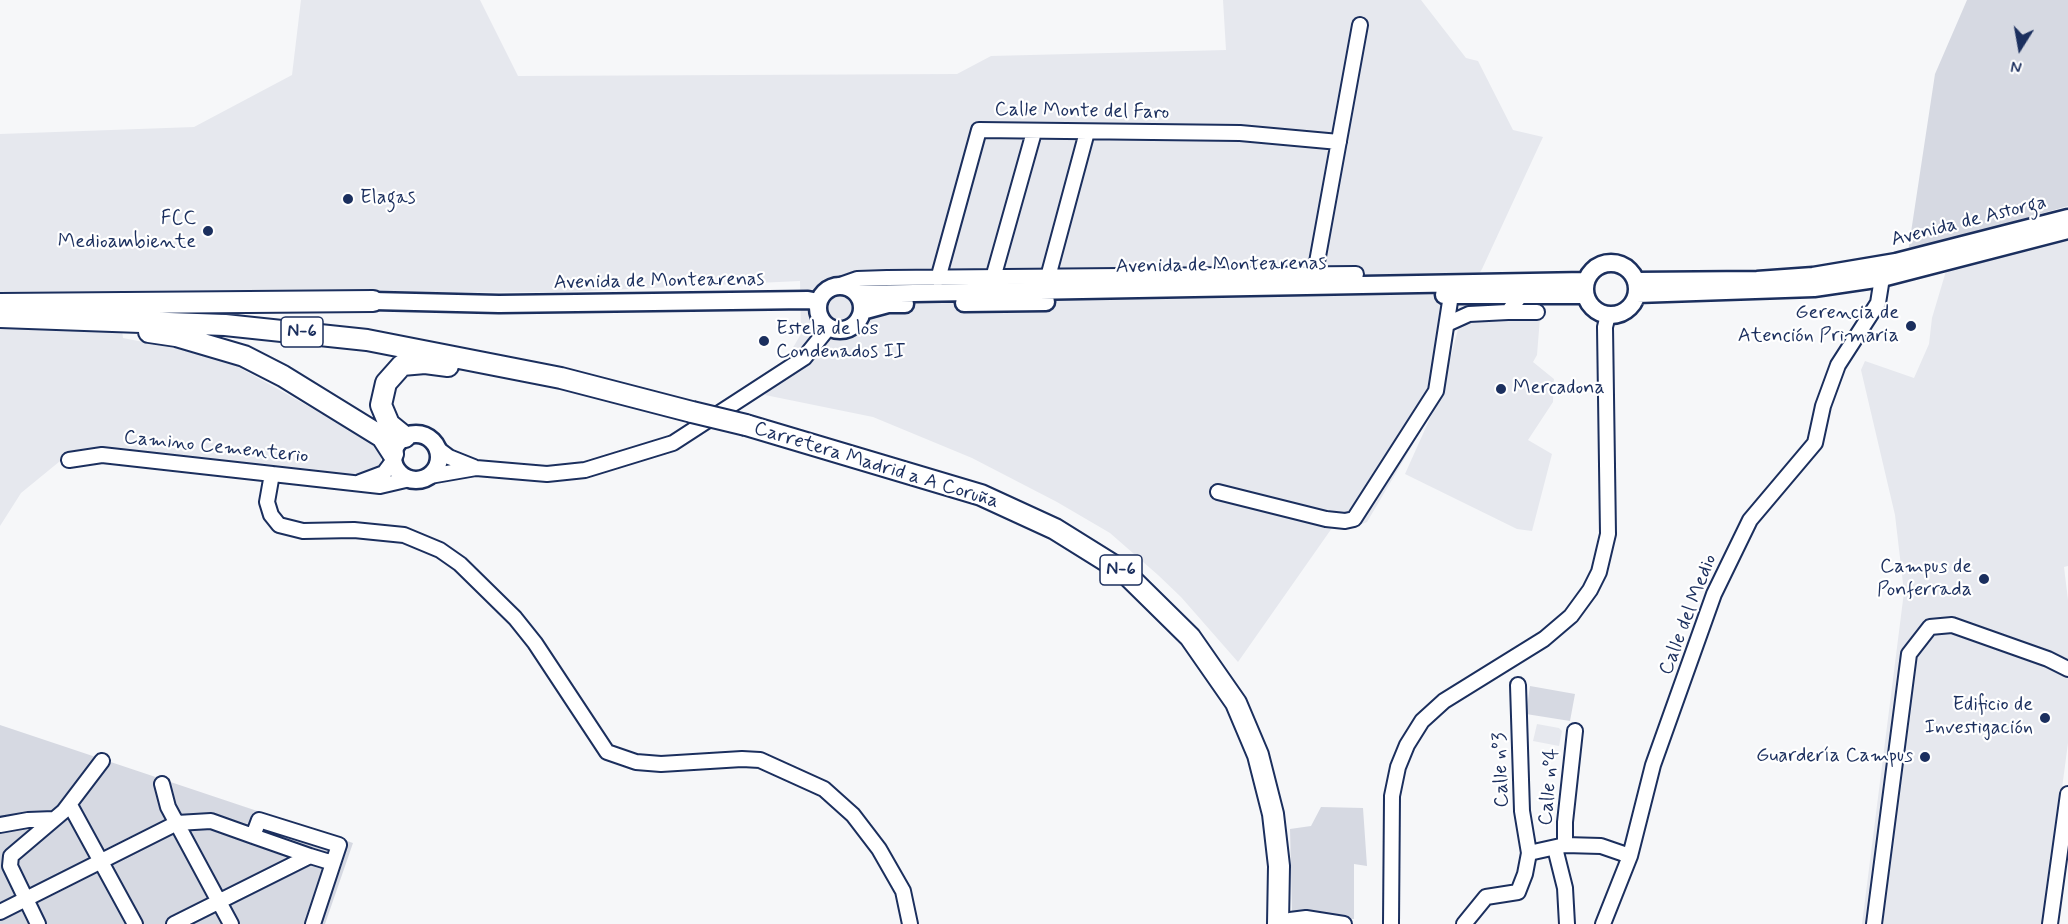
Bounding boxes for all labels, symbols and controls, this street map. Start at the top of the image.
north arrow [1990,18,2050,78]
text: N [2009,55,2024,77]
street label: Calle Monte del Faro [994,98,1170,126]
place label: Elagas [360,187,416,211]
street label: Avenida de Astorga [1889,191,2049,253]
marker: Elagas [341,192,355,206]
place label: FCC Medioambiente [58,208,196,255]
marker: FCC Medioambiente [201,224,215,238]
street label: Avenida de Montearenas [1116,252,1326,280]
street label: Avenida de Montearenas [554,268,764,296]
place label: Gerencia de Atención Primaria [1738,302,1899,349]
road number: N-6 [281,317,323,347]
place label: Estela de los Condenados II [776,318,906,365]
marker: Gerencia de Atención Primaria [1904,319,1918,333]
marker: Estela de los Condenados II [757,334,771,348]
place label: Mercadona [1513,377,1605,401]
marker: Mercadona [1494,382,1508,396]
street label: Carretera Madrid a A Coruña [751,417,1001,515]
street label: Camino Cementerio [123,426,309,470]
street label: Calle del Medio [1655,551,1723,679]
road number: N-6 [1100,555,1142,585]
place label: Campus de Ponferrada [1877,556,1972,603]
marker: Campus de Ponferrada [1977,572,1991,586]
place label: Edificio de Investigación [1924,694,2033,741]
marker: Edificio de Investigación [2038,711,2052,725]
street label: Calle nº3 [1489,732,1515,808]
place label: Guardería Campus [1756,745,1913,769]
street label: Calle nº4 [1535,747,1565,827]
marker: Guardería Campus [1918,750,1932,764]

